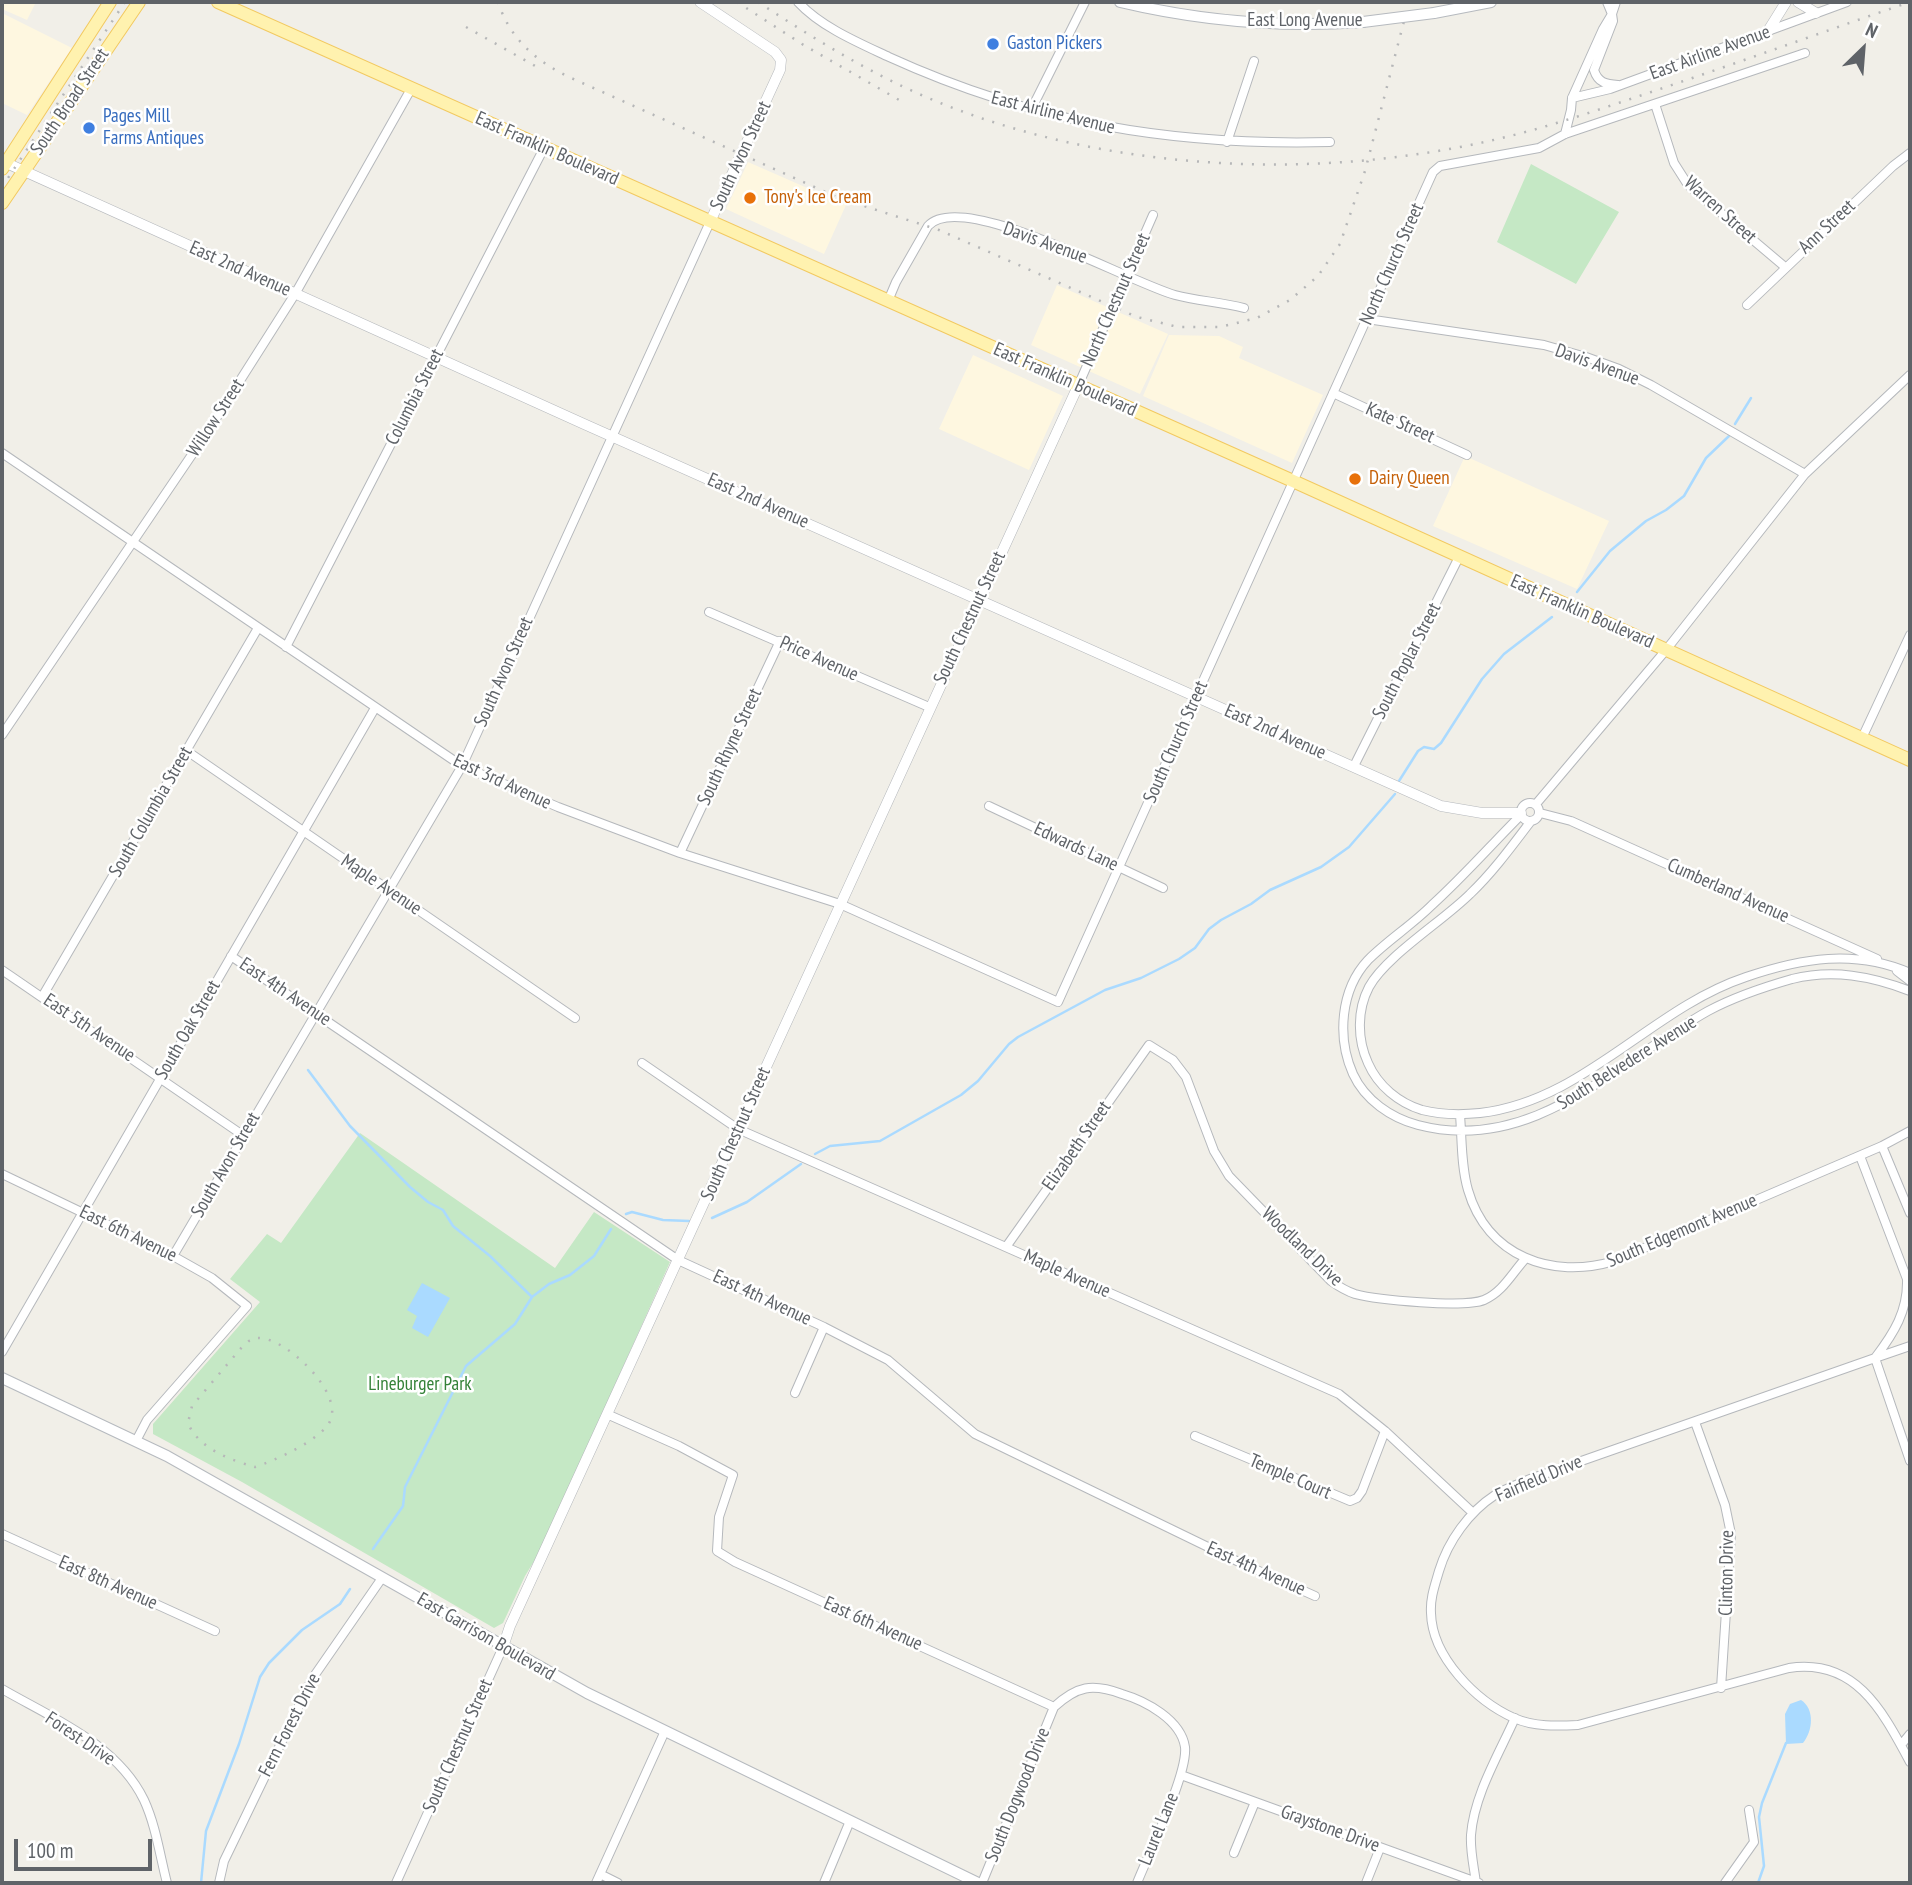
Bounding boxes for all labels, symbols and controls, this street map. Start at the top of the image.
street label: East Long Avenue [1247,10,1363,32]
north arrow [1828,14,1898,84]
text: N [1862,17,1882,43]
street label: East Airline Avenue [1647,21,1773,85]
place label: Gaston Pickers [1007,33,1102,55]
marker: Gaston Pickers [985,36,1001,52]
street label: South Broad Street [26,44,114,160]
street label: East Airline Avenue [989,87,1117,139]
street label: South Avon Street [706,98,776,214]
place label: Pages Mill Farms Antiques [103,106,204,150]
street label: East Franklin Boulevard [472,107,622,191]
marker: Pages Mill Farms Antiques [81,120,97,136]
street label: Warren Street [1679,172,1761,248]
place label: Tony's Ice Cream [764,187,871,209]
marker: Tony's Ice Cream [742,190,758,206]
street label: Ann Street [1794,195,1860,259]
street label: North Church Street [1355,200,1429,328]
street label: Davis Avenue [1000,217,1090,269]
street label: North Chestnut Street [1076,230,1156,370]
street label: East 2nd Avenue [186,236,294,302]
street label: East Franklin Boulevard [990,338,1140,422]
street label: Davis Avenue [1552,339,1642,391]
street label: Columbia Street [381,345,449,449]
street label: Willow Street [182,375,250,461]
street label: Kate Street [1362,398,1438,448]
street label: East 2nd Avenue [704,468,812,534]
place label: Dairy Queen [1369,468,1450,490]
marker: Dairy Queen [1347,471,1363,487]
street label: South Chestnut Street [929,548,1011,688]
street label: East Franklin Boulevard [1507,570,1657,654]
street label: South Poplar Street [1368,599,1446,723]
street label: South Avon Street [470,614,538,730]
street label: Price Avenue [776,632,862,686]
street label: South Church Street [1139,677,1213,807]
street label: South Rhyne Street [693,685,767,809]
street label: East 2nd Avenue [1221,699,1329,765]
street label: South Columbia Street [104,743,198,881]
street label: East 3rd Avenue [449,749,555,815]
street label: Edwards Lane [1030,818,1122,876]
street label: Maple Avenue [336,850,426,920]
street label: Cumberland Avenue [1664,854,1792,928]
street label: East 4th Avenue [235,953,335,1031]
street label: South Oak Street [150,976,226,1084]
street label: East 5th Avenue [39,989,139,1067]
street label: South Belvedere Avenue [1553,1011,1701,1115]
street label: South Chestnut Street [696,1064,776,1204]
street label: Elizabeth Street [1038,1097,1116,1195]
street label: South Avon Street [187,1108,265,1222]
street label: South Edgemont Avenue [1604,1189,1760,1273]
street label: East 6th Avenue [76,1201,180,1267]
street label: Woodland Drive [1257,1203,1347,1291]
street label: Maple Avenue [1020,1245,1114,1303]
street label: East 4th Avenue [709,1265,815,1331]
park label: Lineburger Park [368,1374,472,1396]
street label: Temple Court [1246,1450,1334,1504]
street label: Fairfield Drive [1492,1451,1586,1507]
street label: Clinton Drive [1715,1530,1739,1616]
street label: East 4th Avenue [1203,1537,1309,1601]
street label: East 8th Avenue [55,1551,161,1615]
street label: East Garrison Boulevard [413,1588,559,1686]
street label: East 6th Avenue [820,1592,926,1656]
street label: Fern Forest Drive [254,1670,326,1780]
street label: South Chestnut Street [418,1676,498,1816]
street label: Forest Drive [41,1707,119,1771]
street label: South Dogwood Drive [981,1725,1055,1865]
street label: Laurel Lane [1134,1789,1184,1869]
street label: Graystone Drive [1277,1801,1383,1857]
scale bar [18,1826,156,1870]
text: 100 m [27,1837,73,1864]

